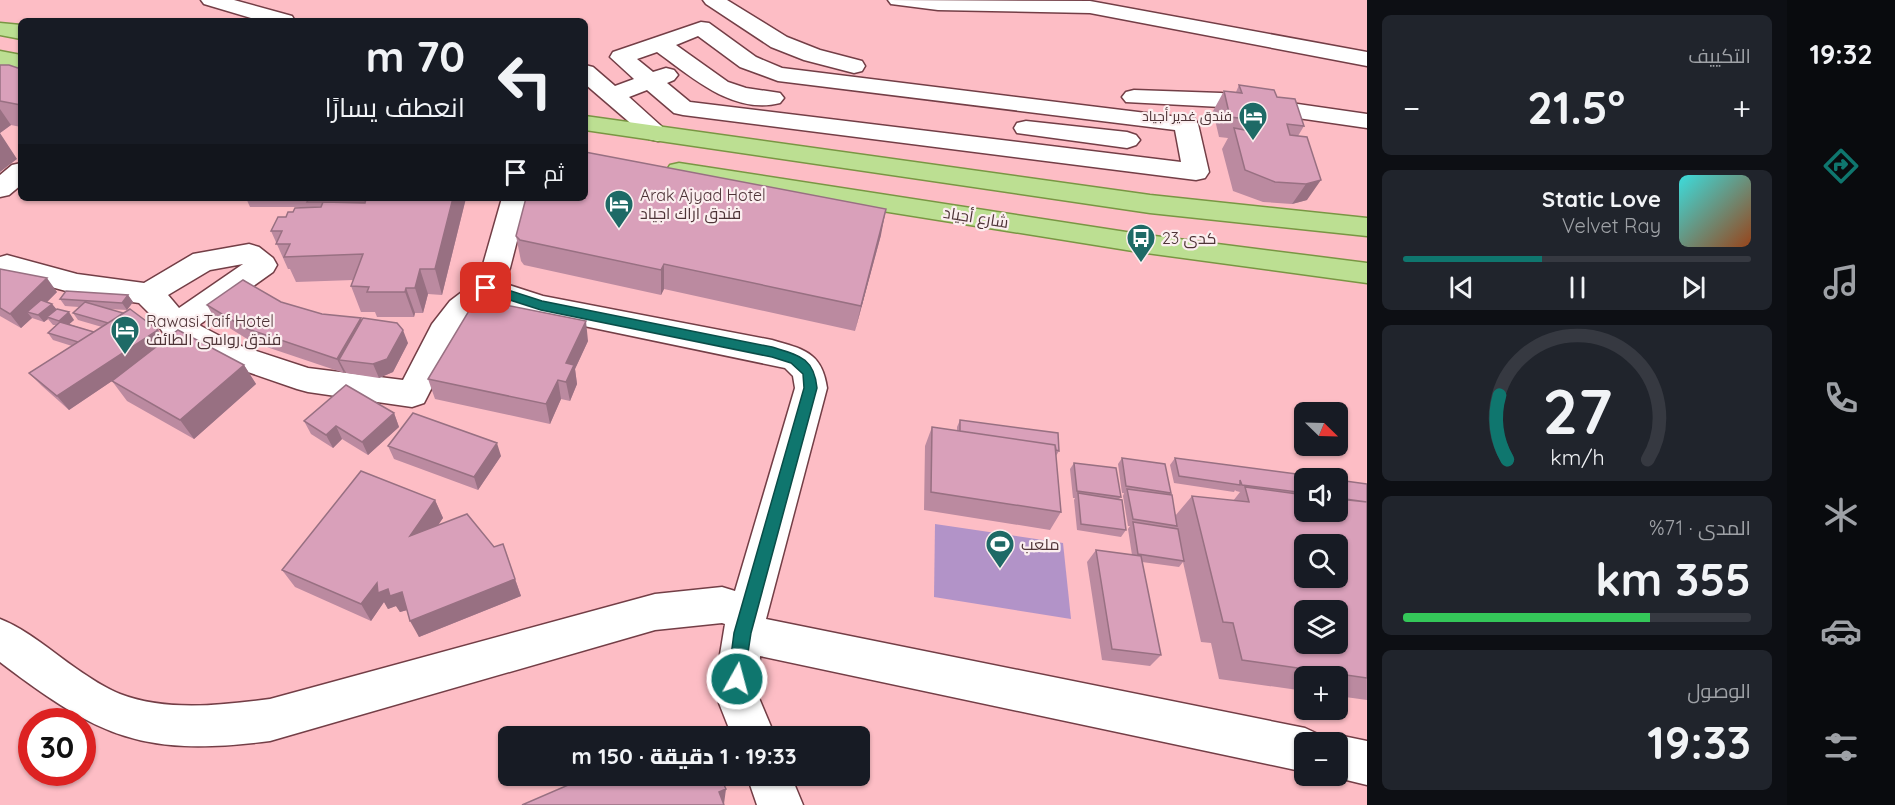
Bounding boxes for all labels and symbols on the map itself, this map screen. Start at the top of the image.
hotel icon: فندق غدير أجياد [1237,100,1269,142]
place label: فندق غدير أجياد [1142,107,1232,125]
place label: Arak Ajyad Hotel فندق اراك اجياد [640,185,766,224]
hotel icon: Arak Ajyad Hotel فندق اراك اجياد [603,188,635,230]
street label: شارع أجياد [942,202,1010,234]
bus stop icon: كدى 23 [1125,222,1157,264]
place label: كدى 23 [1162,228,1217,249]
pin [460,262,511,313]
place label: Rawasi Taif Hotel فندق رواسى الطائف [146,311,281,350]
hotel icon: Rawasi Taif Hotel فندق رواسى الطائف [109,314,141,356]
north arrow [1294,402,1348,456]
sports icon: ملعب [984,528,1016,570]
place label: ملعب [1021,534,1059,554]
position arrow [705,647,769,711]
speed limit sign: 30 [18,708,96,786]

